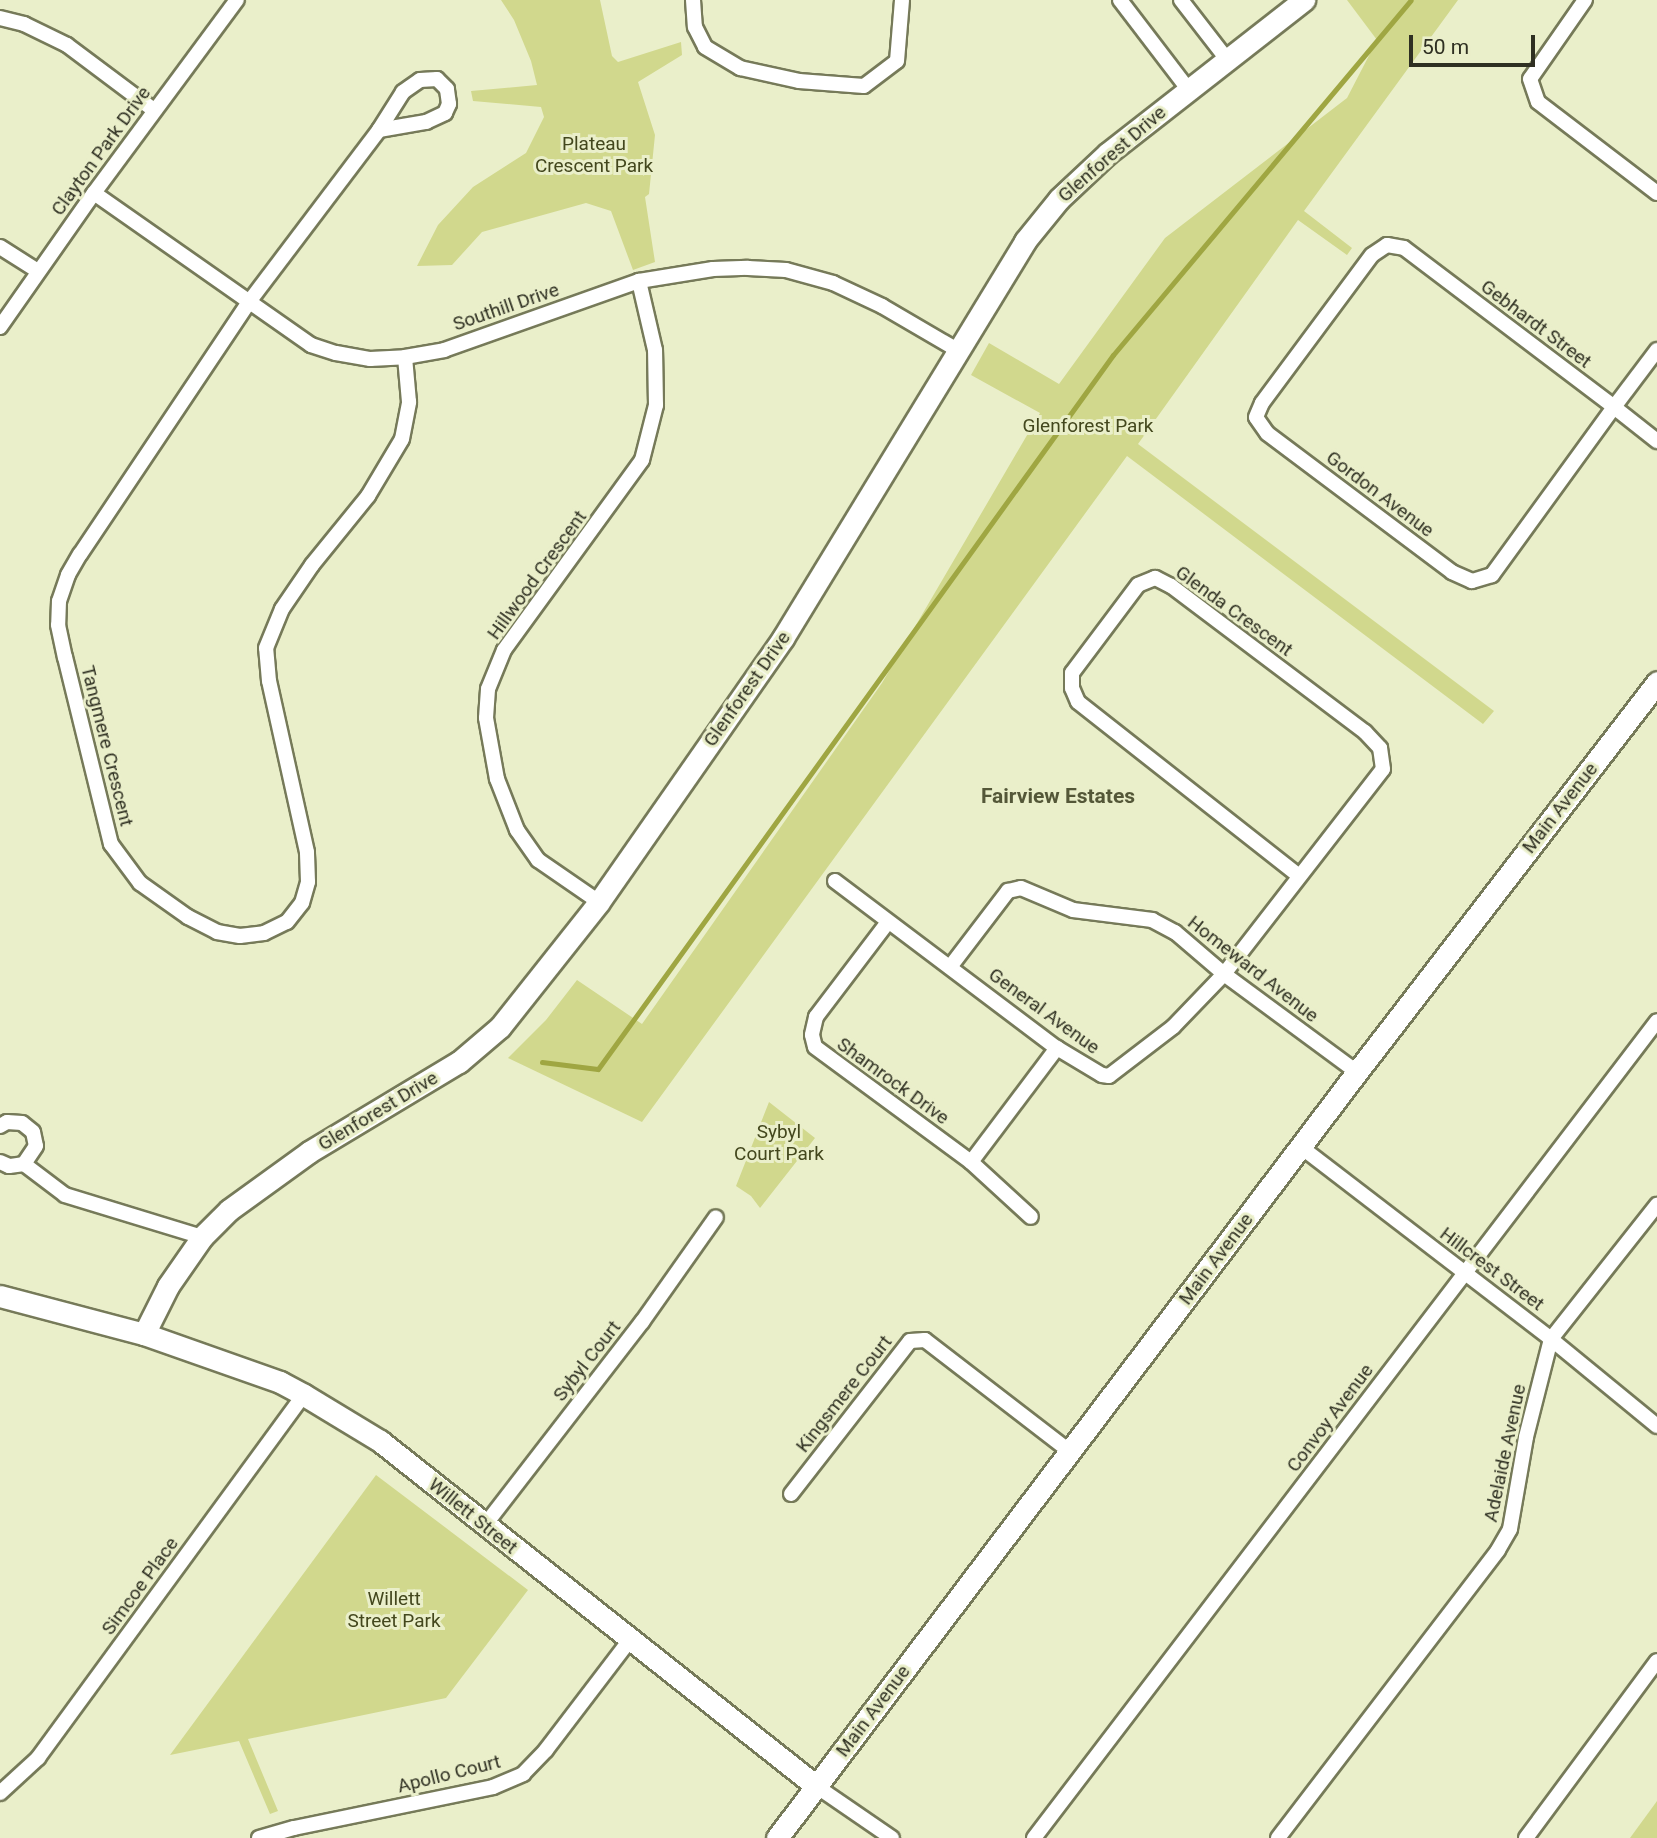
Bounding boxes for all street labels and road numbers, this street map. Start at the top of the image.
street label: Clayton Park Drive [47,82,155,220]
street label: Glenforest Drive [1053,101,1171,207]
street label: Gebhardt Street [1476,275,1596,373]
street label: Southill Drive [450,278,562,336]
street label: Gordon Avenue [1322,446,1438,542]
street label: Hillwood Crescent [483,506,591,644]
street label: Glenda Crescent [1171,561,1297,661]
street label: Glenforest Drive [699,627,795,751]
street label: Tangmere Crescent [76,663,138,829]
street label: Main Avenue [1518,758,1602,858]
street label: Homeward Avenue [1183,911,1323,1027]
street label: General Avenue [984,963,1104,1059]
street label: Shamrock Drive [833,1033,953,1129]
street label: Glenforest Drive [314,1066,442,1156]
street label: Main Avenue [1174,1209,1258,1309]
street label: Hillcrest Street [1435,1222,1549,1316]
street label: Sybyl Court [548,1316,626,1406]
street label: Kingsmere Court [791,1331,897,1457]
street label: Convoy Avenue [1282,1360,1378,1476]
street label: Adelaide Avenue [1479,1382,1531,1524]
street label: Willett Street [424,1473,522,1559]
street label: Simcoe Place [97,1533,183,1639]
street label: Main Avenue [831,1661,915,1761]
street label: Apollo Court [395,1750,503,1798]

